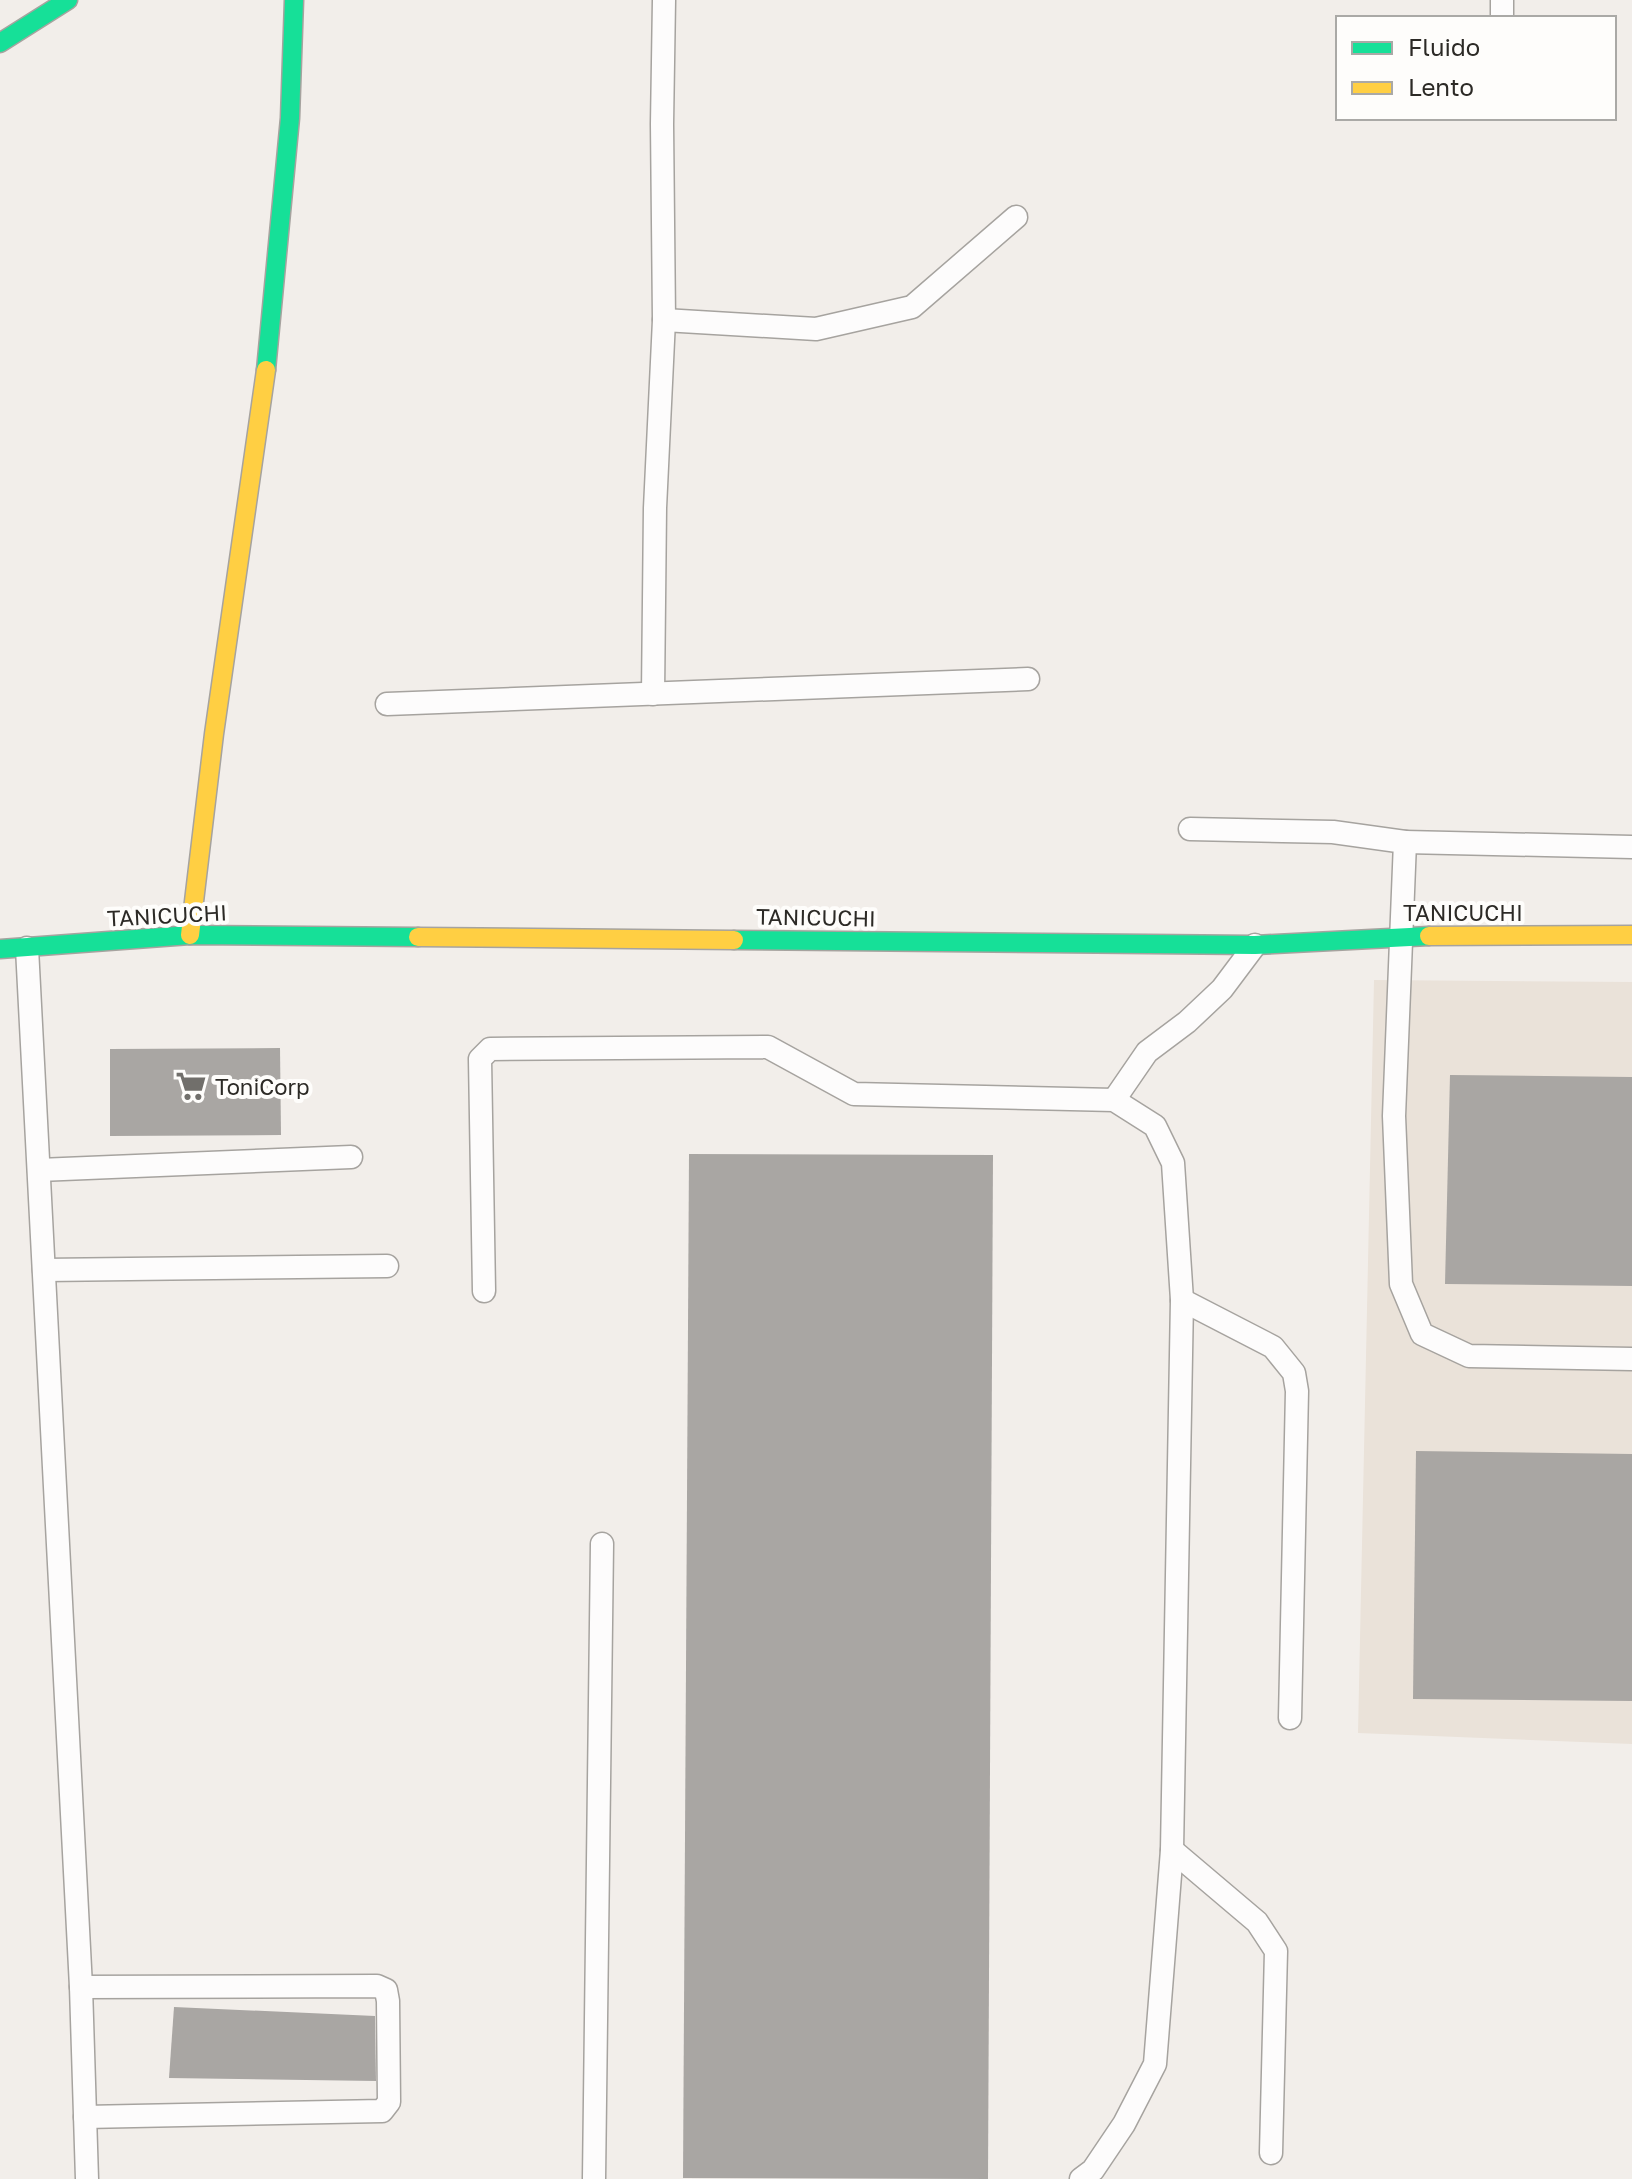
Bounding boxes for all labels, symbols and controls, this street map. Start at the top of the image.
legend [1336,16,1616,120]
text: Fluido [1408,32,1480,61]
text: Lento [1408,72,1474,101]
street label: TANICUCHI [106,898,228,932]
street label: TANICUCHI [1403,899,1523,926]
street label: TANICUCHI [756,902,876,932]
supermarket icon: ToniCorp [174,1069,208,1103]
place label: ToniCorp [215,1073,310,1100]

